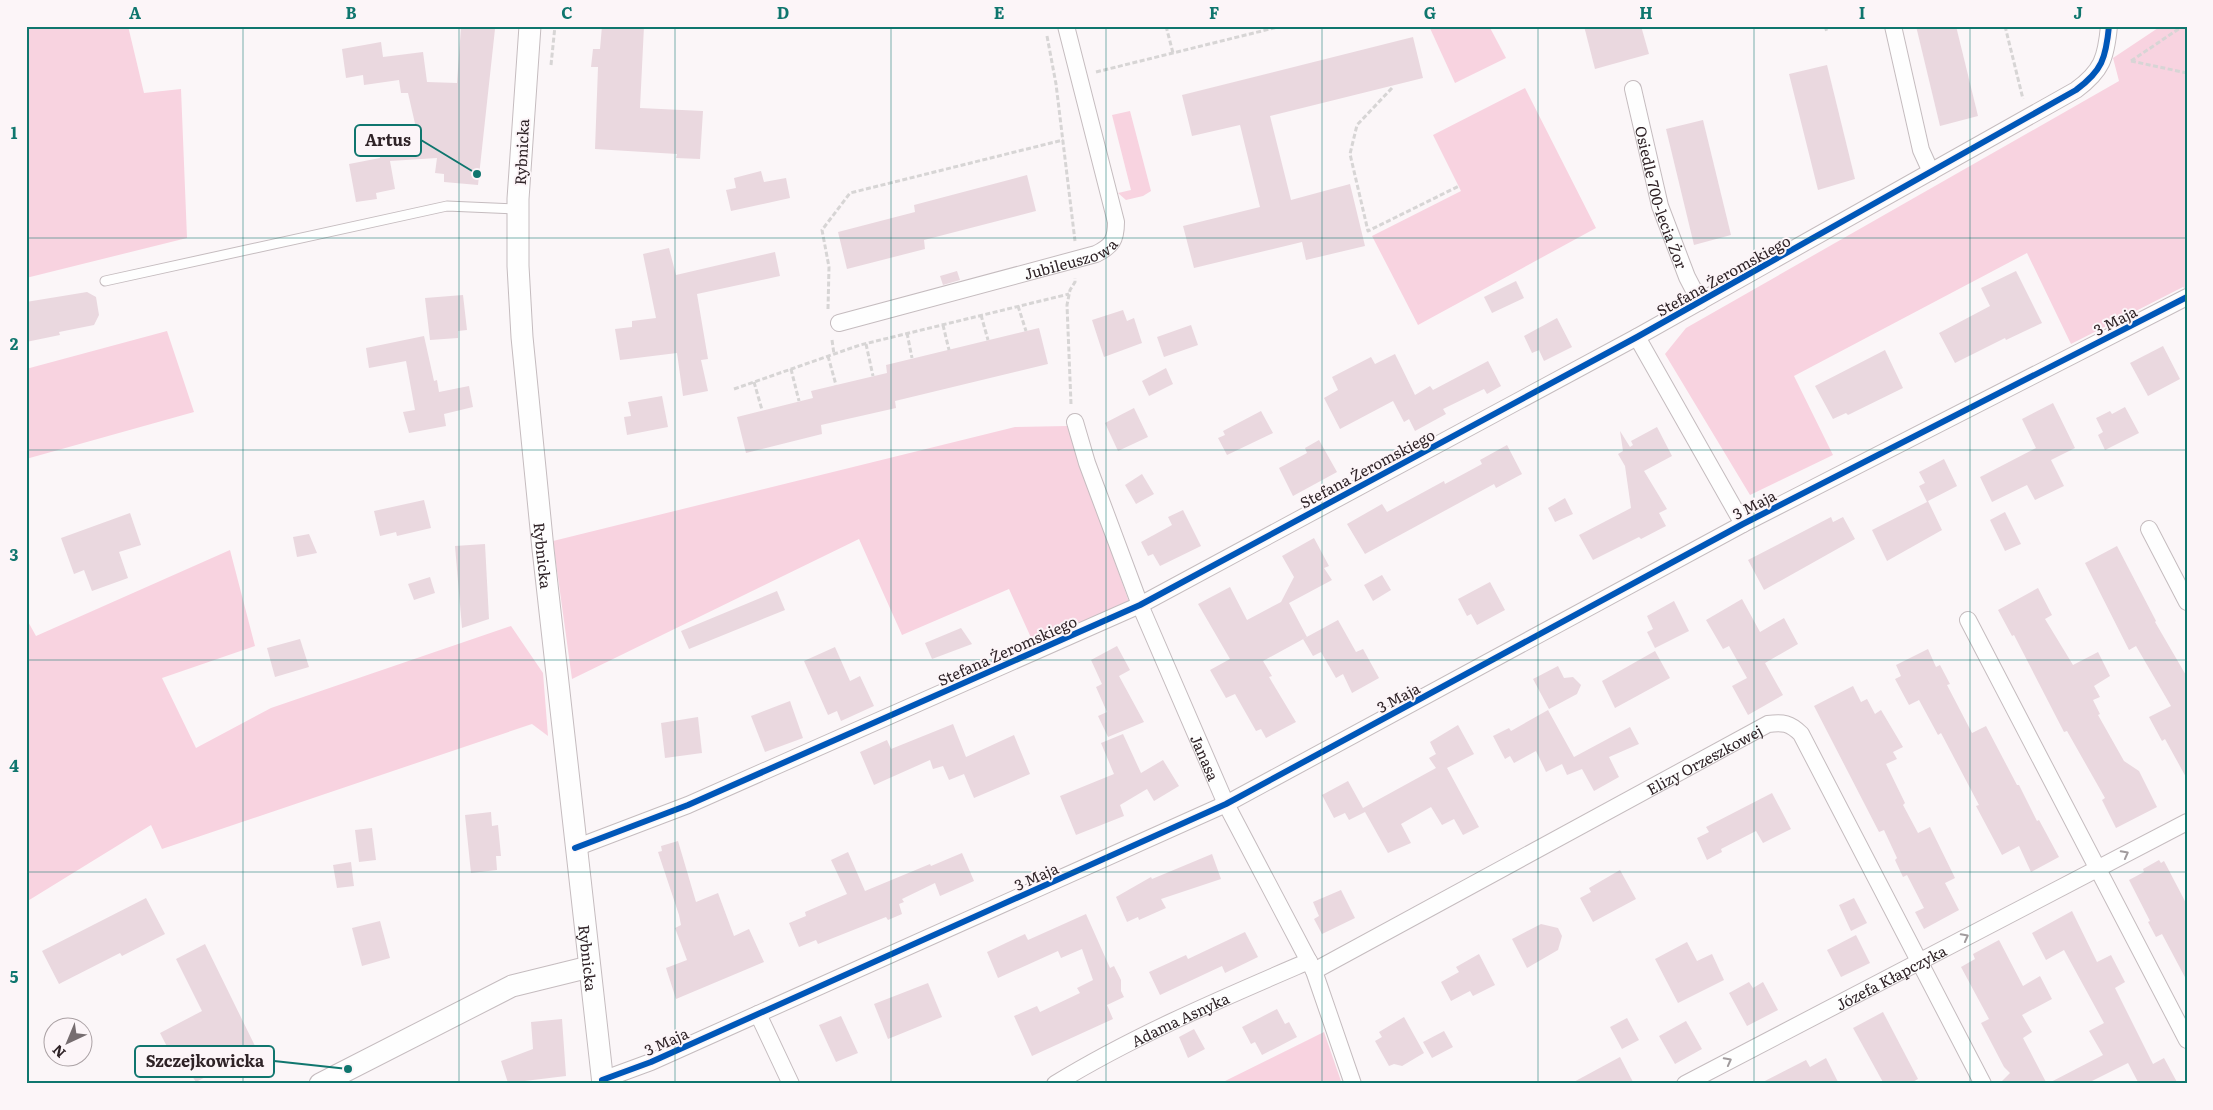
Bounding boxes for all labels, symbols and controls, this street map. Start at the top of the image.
text: A [129,0,141,24]
text: B [345,0,357,24]
text: C [561,0,573,24]
text: D [777,0,789,24]
text: E [994,0,1005,24]
text: F [1209,0,1219,24]
text: G [1424,0,1436,24]
text: H [1639,0,1653,24]
text: I [1859,0,1865,24]
text: J [2073,0,2083,24]
street label: Rybnicka [508,117,534,186]
text: 1 [11,120,18,144]
street label: Osiedle 700-lecia Żor [1630,123,1694,272]
callout: Artus [355,125,421,156]
text: Artus [365,127,411,151]
street label: Stefana Żeromskiego [1652,228,1794,321]
street label: Jubileuszowa [1021,232,1123,284]
street label: 3 Maja [2089,299,2142,341]
text: 2 [10,331,19,355]
street label: Stefana Żeromskiego [1295,422,1439,513]
street label: 3 Maja [1728,483,1781,525]
street label: Rybnicka [529,521,559,591]
text: 3 [10,542,19,566]
street label: Stefana Żeromskiego [934,609,1080,691]
street label: 3 Maja [1372,676,1425,718]
street label: Elizy Orzeszkowej [1642,718,1766,800]
street label: Janasa [1186,730,1226,785]
text: 4 [9,753,19,777]
one-way arrow [2120,850,2129,860]
street label: 3 Maja [1010,856,1063,896]
street label: Rybnicka [574,923,604,993]
one-way arrow [1960,933,1969,943]
street label: Józefa Kłapczyka [1831,938,1951,1015]
text: 5 [10,964,19,988]
street label: Adama Asnyka [1127,985,1233,1052]
north arrow [42,1018,92,1068]
street label: 3 Maja [640,1021,693,1061]
text: N [47,1041,69,1063]
callout: Szczejkowicka [135,1046,274,1077]
text: Szczejkowicka [146,1048,265,1072]
one-way arrow [1723,1057,1732,1067]

